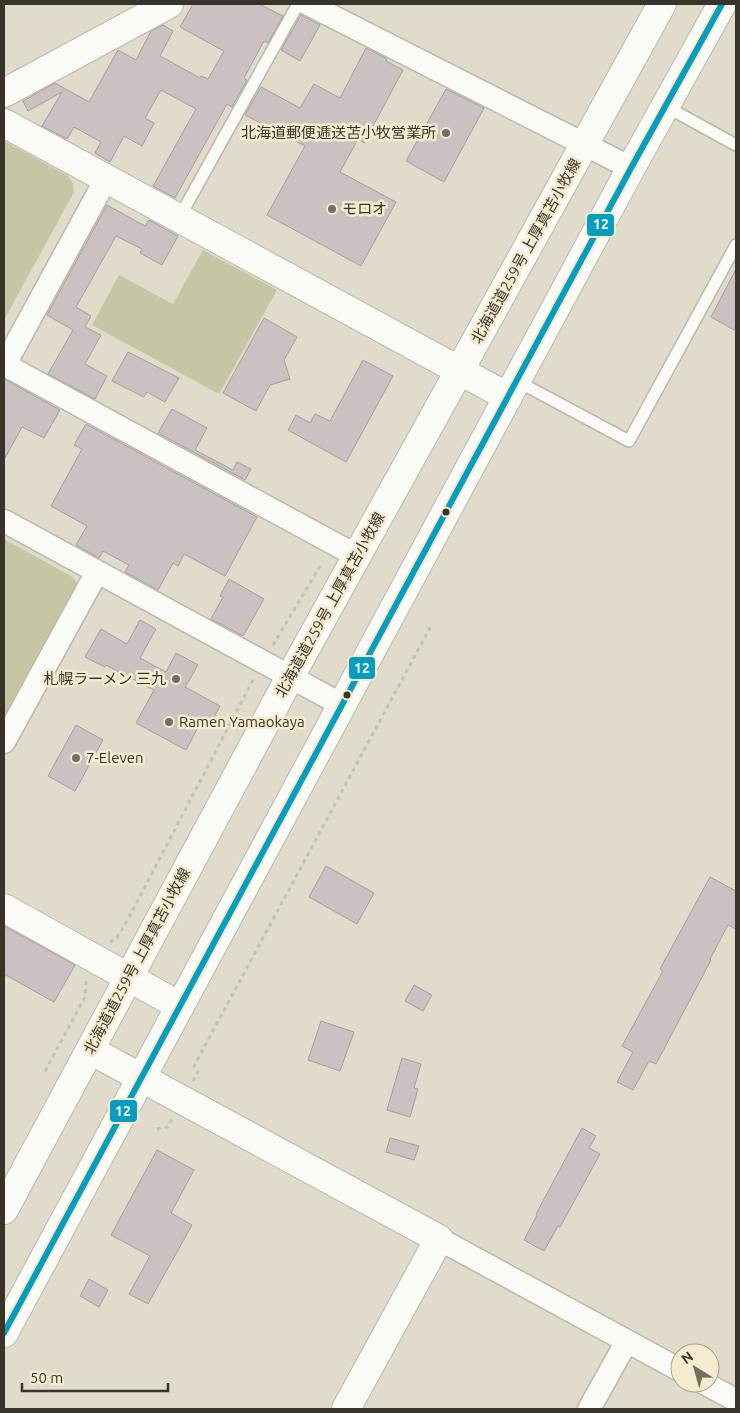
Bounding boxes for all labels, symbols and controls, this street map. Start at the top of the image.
place label: 北海道郵便逓送苫小牧営業所 [241,124,436,141]
marker: 北海道郵便逓送苫小牧営業所 [440,127,452,139]
street label: 北海道道259号 上厚真苫小牧線 [468,155,584,346]
place label: モロオ [342,200,387,217]
marker: モロオ [326,203,338,215]
line badge: 12 [586,213,615,237]
text: 12 [593,216,609,232]
unlabelled marker [441,507,451,517]
street label: 北海道道259号 上厚真苫小牧線 [272,509,388,700]
line badge: 12 [348,656,376,680]
text: 12 [354,660,370,676]
place label: 札幌ラーメン 三九 [43,670,166,687]
marker: 札幌ラーメン 三九 [170,673,182,685]
unlabelled marker [342,690,352,700]
place label: Ramen Yamaokaya [179,713,305,730]
marker: Ramen Yamaokaya [163,716,175,728]
place label: 7-Eleven [86,749,144,766]
marker: 7-Eleven [70,752,82,764]
street label: 北海道道259号 上厚真苫小牧線 [80,865,193,1057]
line badge: 12 [109,1099,138,1123]
text: 12 [115,1103,131,1119]
north arrow [670,1343,720,1393]
text: N [678,1348,696,1367]
scale bar [22,1360,169,1392]
text: 50 m [30,1369,63,1386]

